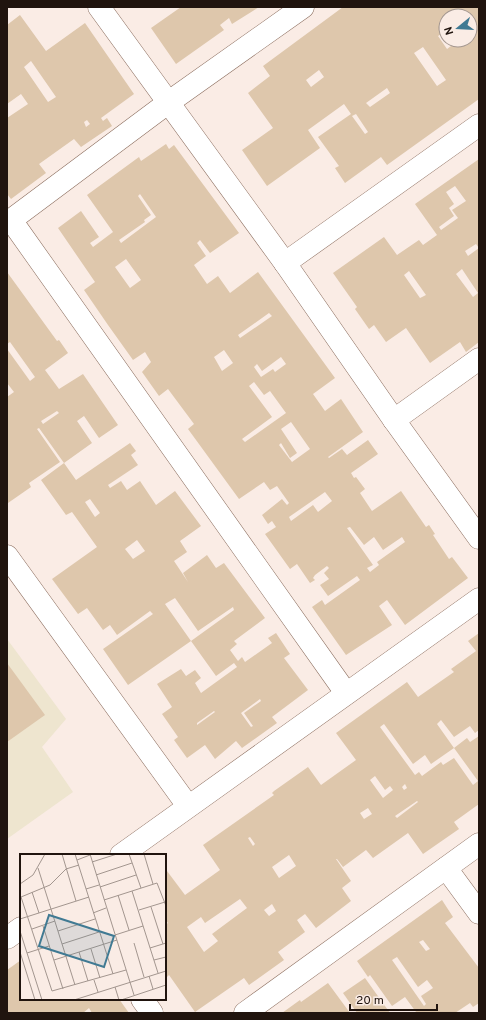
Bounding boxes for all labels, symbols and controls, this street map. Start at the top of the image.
north arrow [438,8,478,48]
text: N [442,25,457,37]
inset map [20,854,166,1000]
scale bar [350,986,437,1012]
text: 20 m [356,993,384,1009]

